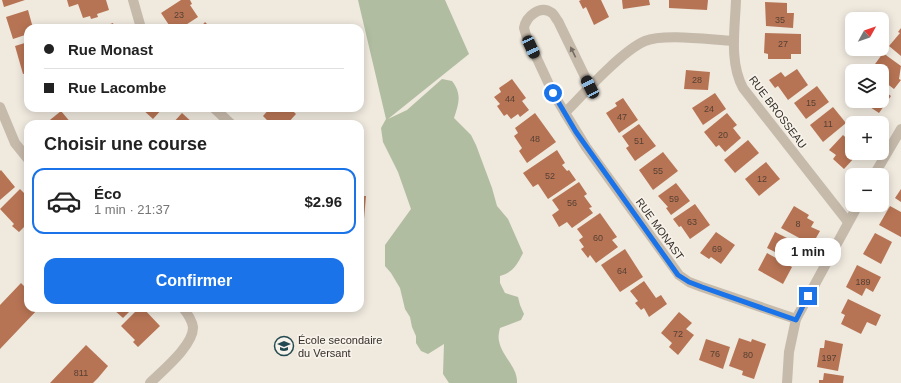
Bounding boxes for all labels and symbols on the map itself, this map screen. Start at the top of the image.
house number: 23 [174,10,184,20]
north arrow [845,12,889,56]
house number: 35 [775,15,785,25]
car [520,34,542,60]
house number: 27 [778,39,788,49]
one-way arrow [570,47,576,58]
street label: RUE BROSSEAU [747,73,809,151]
car [579,74,601,100]
house number: 28 [692,75,702,85]
route start [544,84,562,102]
house number: 44 [505,94,515,104]
house number: 15 [806,98,816,108]
house number: 24 [704,104,714,114]
house number: 47 [617,112,627,122]
house number: 11 [823,119,833,129]
house number: 20 [718,130,728,140]
house number: 48 [530,134,540,144]
house number: 51 [634,136,644,146]
house number: 55 [653,166,663,176]
house number: 52 [545,171,555,181]
house number: 12 [757,174,767,184]
house number: 59 [669,194,679,204]
street label: RUE MONAST [634,196,687,262]
house number: 56 [567,198,577,208]
house number: 63 [687,217,697,227]
house number: 8 [795,219,801,229]
house number: 60 [593,233,603,243]
callout: 1 min [775,238,841,266]
house number: 69 [712,244,722,254]
house number: 64 [617,266,627,276]
house number: 189 [855,277,871,287]
route end [799,287,817,305]
house number: 72 [673,329,683,339]
place label: École secondaire du Versant [298,334,382,359]
school or university icon: École secondaire du Versant [273,335,295,357]
house number: 76 [710,349,720,359]
house number: 80 [743,350,753,360]
house number: 197 [821,353,837,363]
house number: 811 [74,368,88,378]

